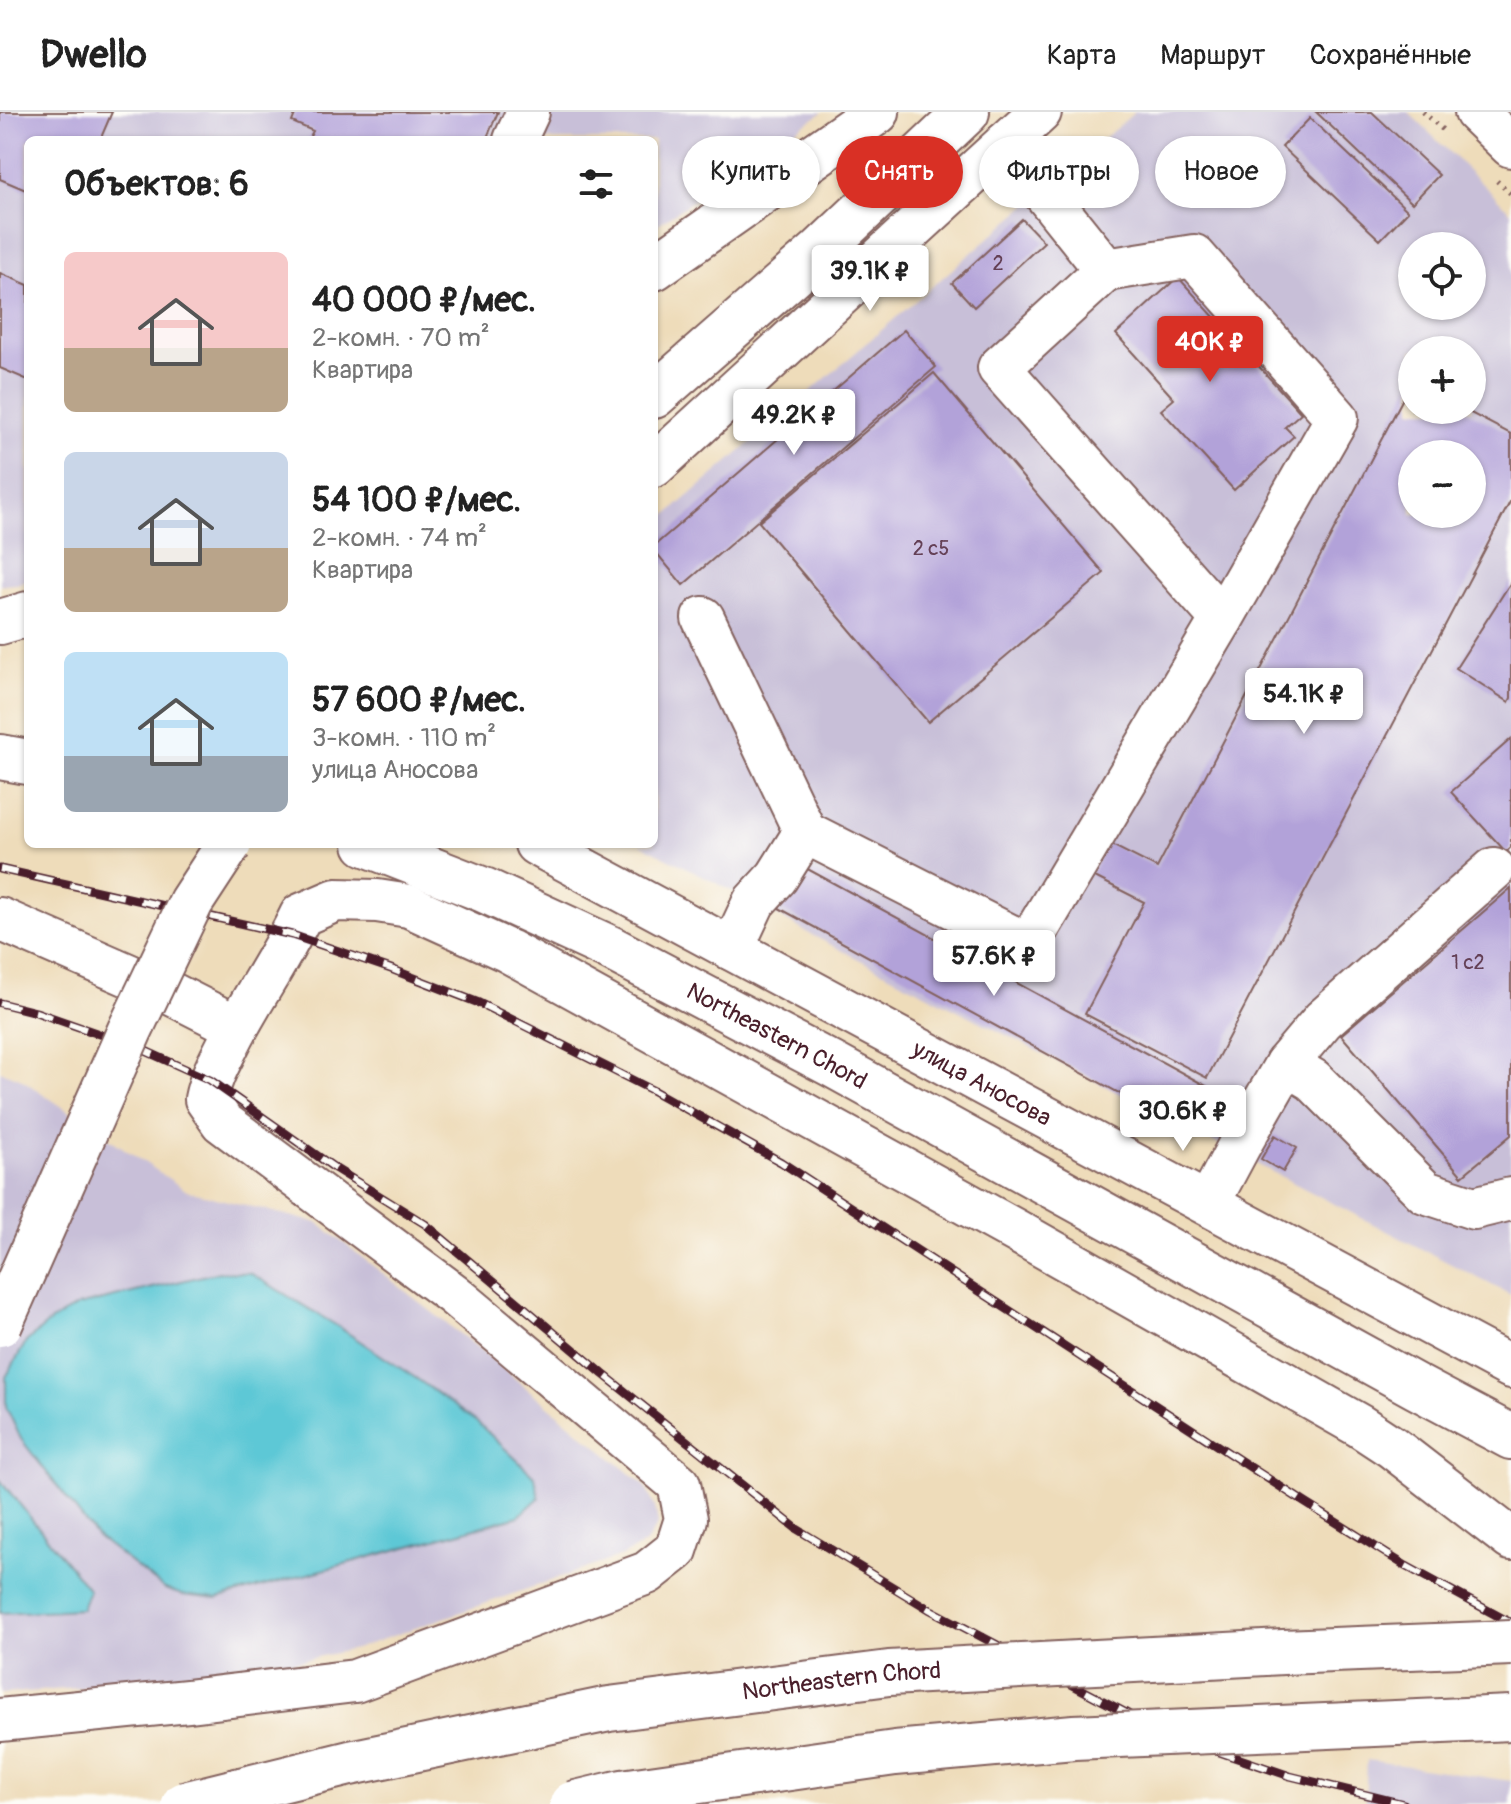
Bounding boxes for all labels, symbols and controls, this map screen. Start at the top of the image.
text: Dwello [40,31,147,79]
text: Карта [1047,38,1116,73]
text: Маршрут [1160,38,1266,73]
text: Сохранённые [1310,38,1471,73]
chip: Купить [682,136,820,208]
chip: Снять [836,136,963,208]
chip: Фильтры [979,136,1139,208]
chip: Новое [1155,136,1286,208]
icon: filters [574,162,618,206]
text: Объектов: 6 [64,163,249,206]
map controls [1398,232,1486,528]
button: locate [1398,232,1486,320]
pin: 39.1K ₽ [796,245,944,313]
house number: 2 [992,251,1004,276]
text: 39.1K ₽ [830,255,910,287]
text: 40 000 ₽/мес. [312,279,536,322]
icon: home [128,284,224,380]
pin: 40K ₽ [1154,316,1266,384]
text: 2-комн. · 70 m² [312,322,490,354]
text: 40K ₽ [1175,326,1245,358]
button: + [1398,336,1486,424]
text: Квартира [312,354,413,386]
pin: 49.2K ₽ [720,389,868,457]
text: 49.2K ₽ [751,399,837,431]
button: − [1398,440,1486,528]
text: 54 100 ₽/мес. [312,479,521,522]
icon: home [128,484,224,580]
text: 2-комн. · 74 m² [312,522,487,554]
house number: 2 с5 [913,536,949,561]
text: Квартира [312,554,413,586]
pin: 54.1K ₽ [1230,668,1378,736]
text: 54.1K ₽ [1263,678,1345,710]
text: 57 600 ₽/мес. [312,679,526,722]
icon: home [128,684,224,780]
text: 3-комн. · 110 m² [312,722,496,754]
text: улица Аносова [312,754,478,786]
pin: 57.6K ₽ [920,930,1068,998]
text: 57.6K ₽ [951,940,1037,972]
house number: 1 с2 [1451,950,1485,975]
street label: Northeastern Chord [681,977,872,1096]
street label: улица Аносова [906,1034,1056,1133]
pin: 30.6K ₽ [1109,1085,1257,1153]
text: 30.6K ₽ [1138,1095,1228,1127]
street label: Northeastern Chord [740,1656,942,1707]

